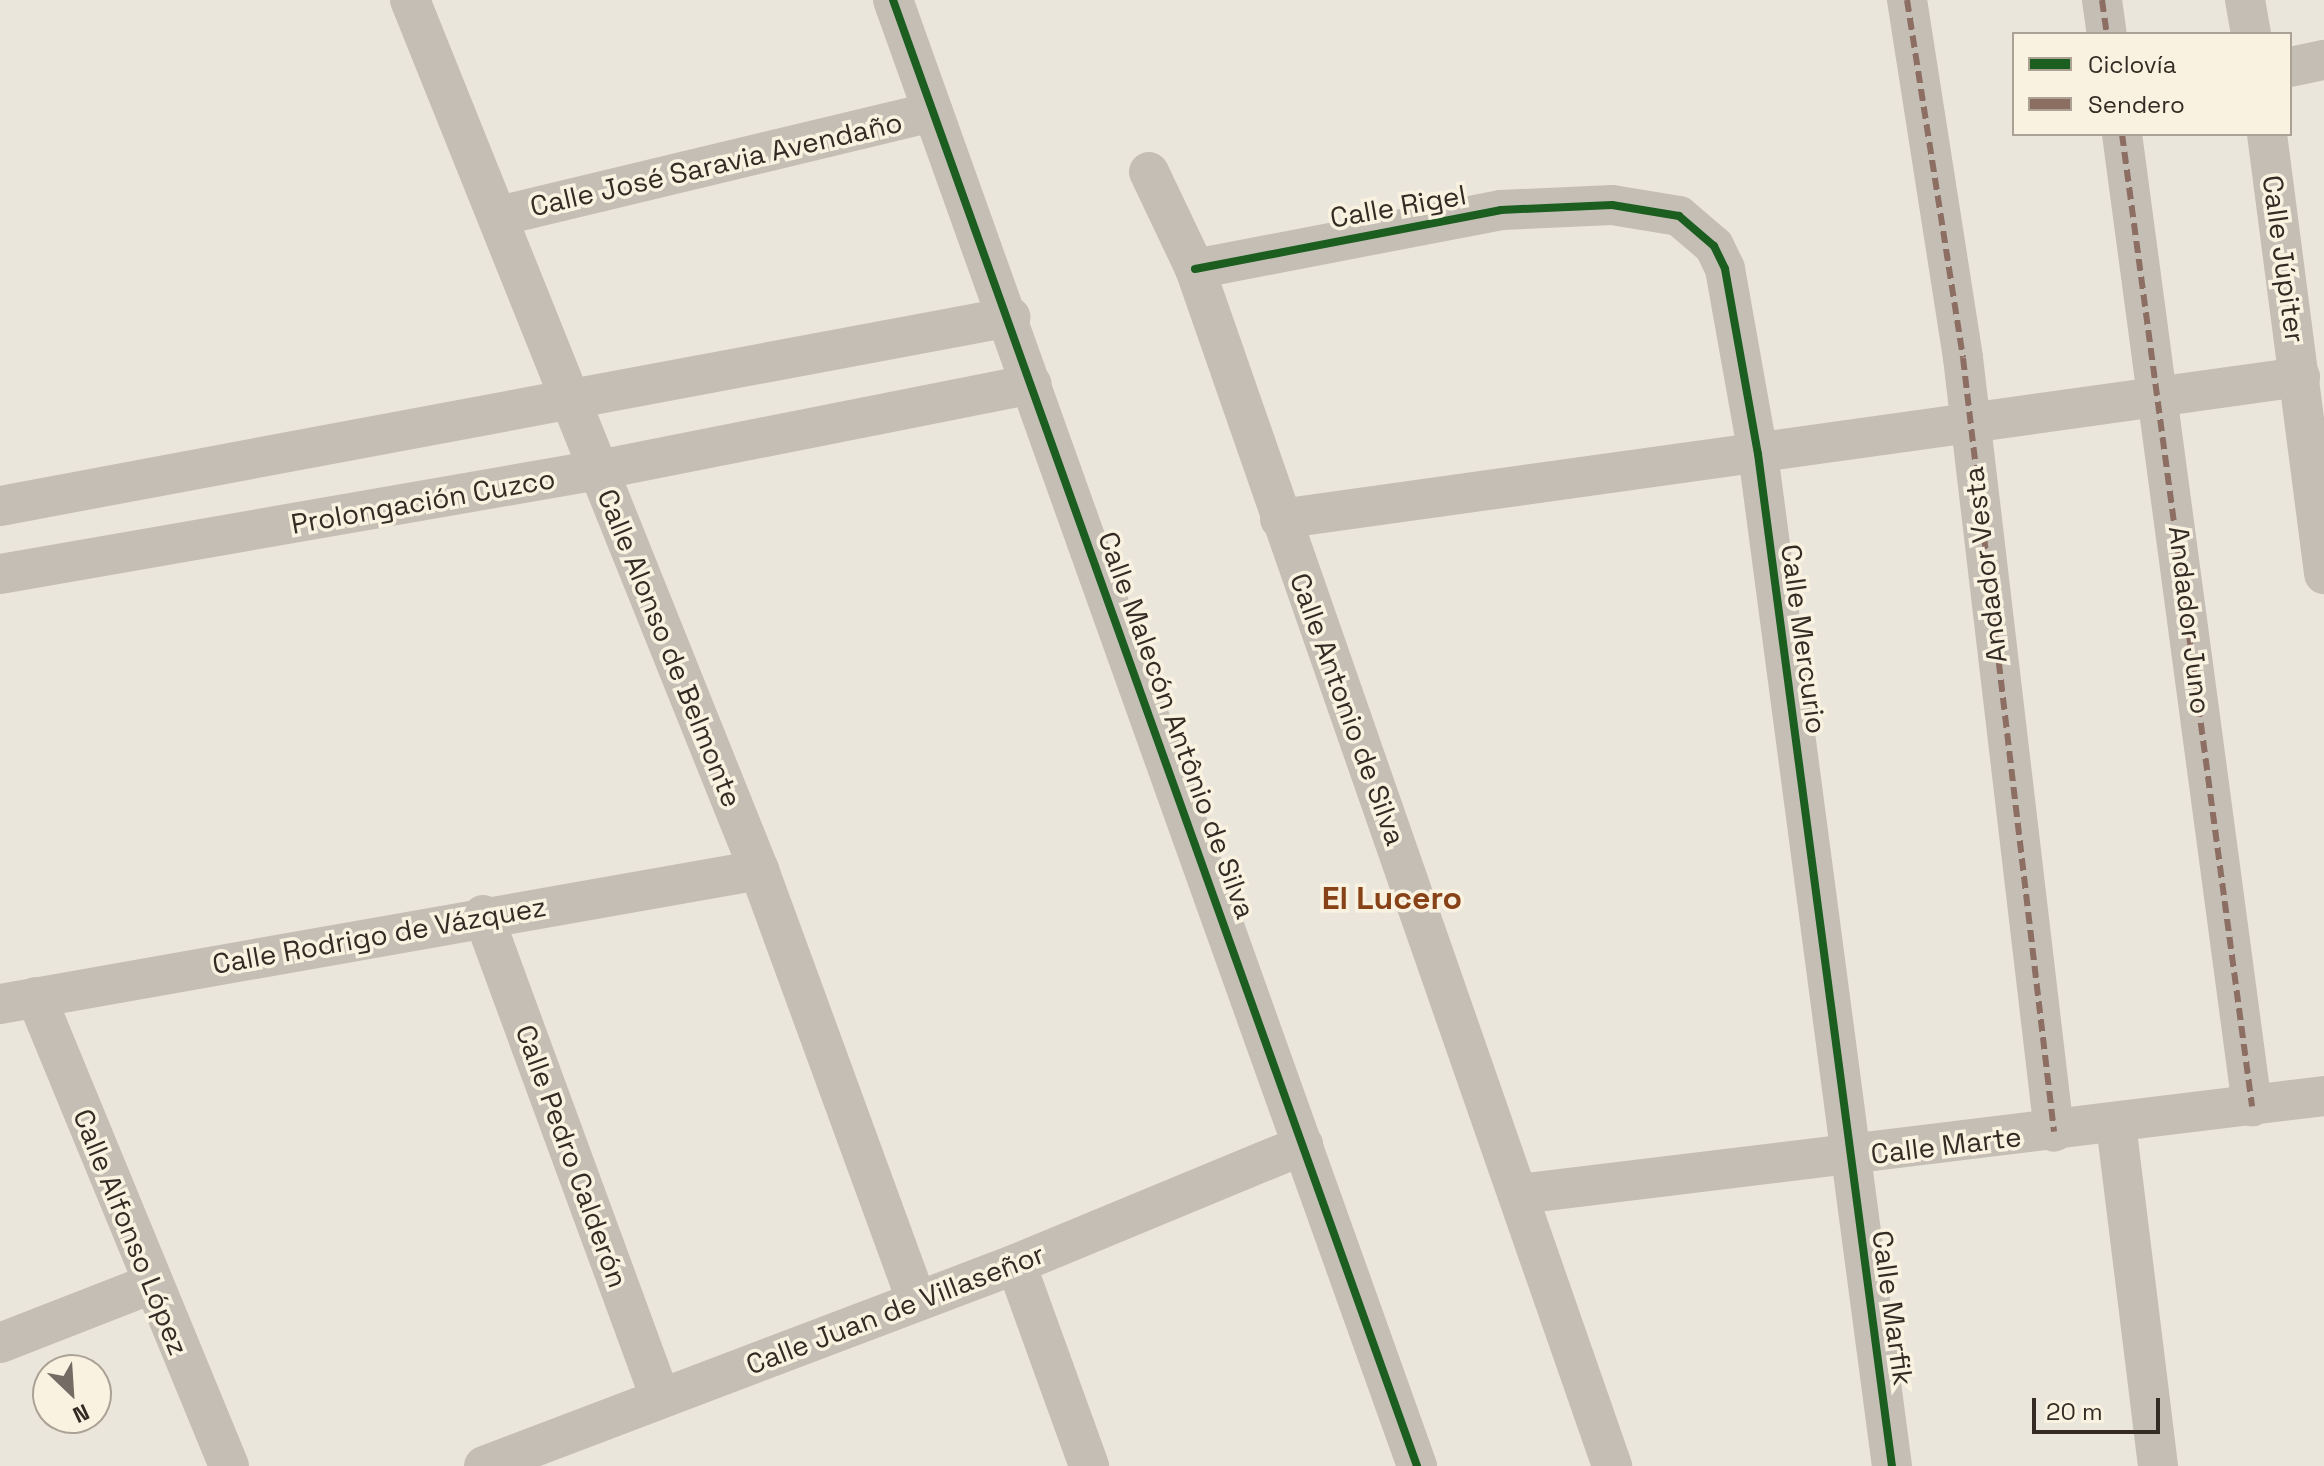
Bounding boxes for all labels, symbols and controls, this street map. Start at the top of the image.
legend [2012,32,2292,136]
text: Ciclovía [2088,49,2176,80]
text: Sendero [2088,89,2185,120]
street label: Calle José Saravia Avendaño [526,105,906,223]
street label: Calle Júpiter [2256,173,2312,345]
street label: Calle Rigel [1327,178,1469,234]
street label: Prolongación Cuzco [288,461,558,541]
street label: Andador Vesta [1956,465,2014,665]
street label: Calle Alonso de Belmonte [591,484,749,812]
street label: Andador Juno [2162,524,2218,716]
street label: Calle Malecón Antônio de Silva [1091,527,1263,923]
street label: Calle Mercurio [1774,542,1834,736]
street label: Calle Antonio de Silva [1283,568,1413,850]
district label: El Lucero [1322,879,1462,917]
street label: Calle Rodrigo de Vázquez [209,889,549,981]
street label: Calle Pedro Calderón [509,1020,635,1292]
street label: Calle Alfonso López [66,1104,196,1360]
street label: Calle Marte [1869,1119,2023,1171]
street label: Calle Marfik [1866,1228,1920,1388]
street label: Calle Juan de Villaseñor [741,1236,1049,1382]
north arrow [32,1354,112,1434]
scale bar [2036,1382,2164,1432]
text: 20 m [2046,1396,2103,1427]
text: N [69,1398,94,1430]

